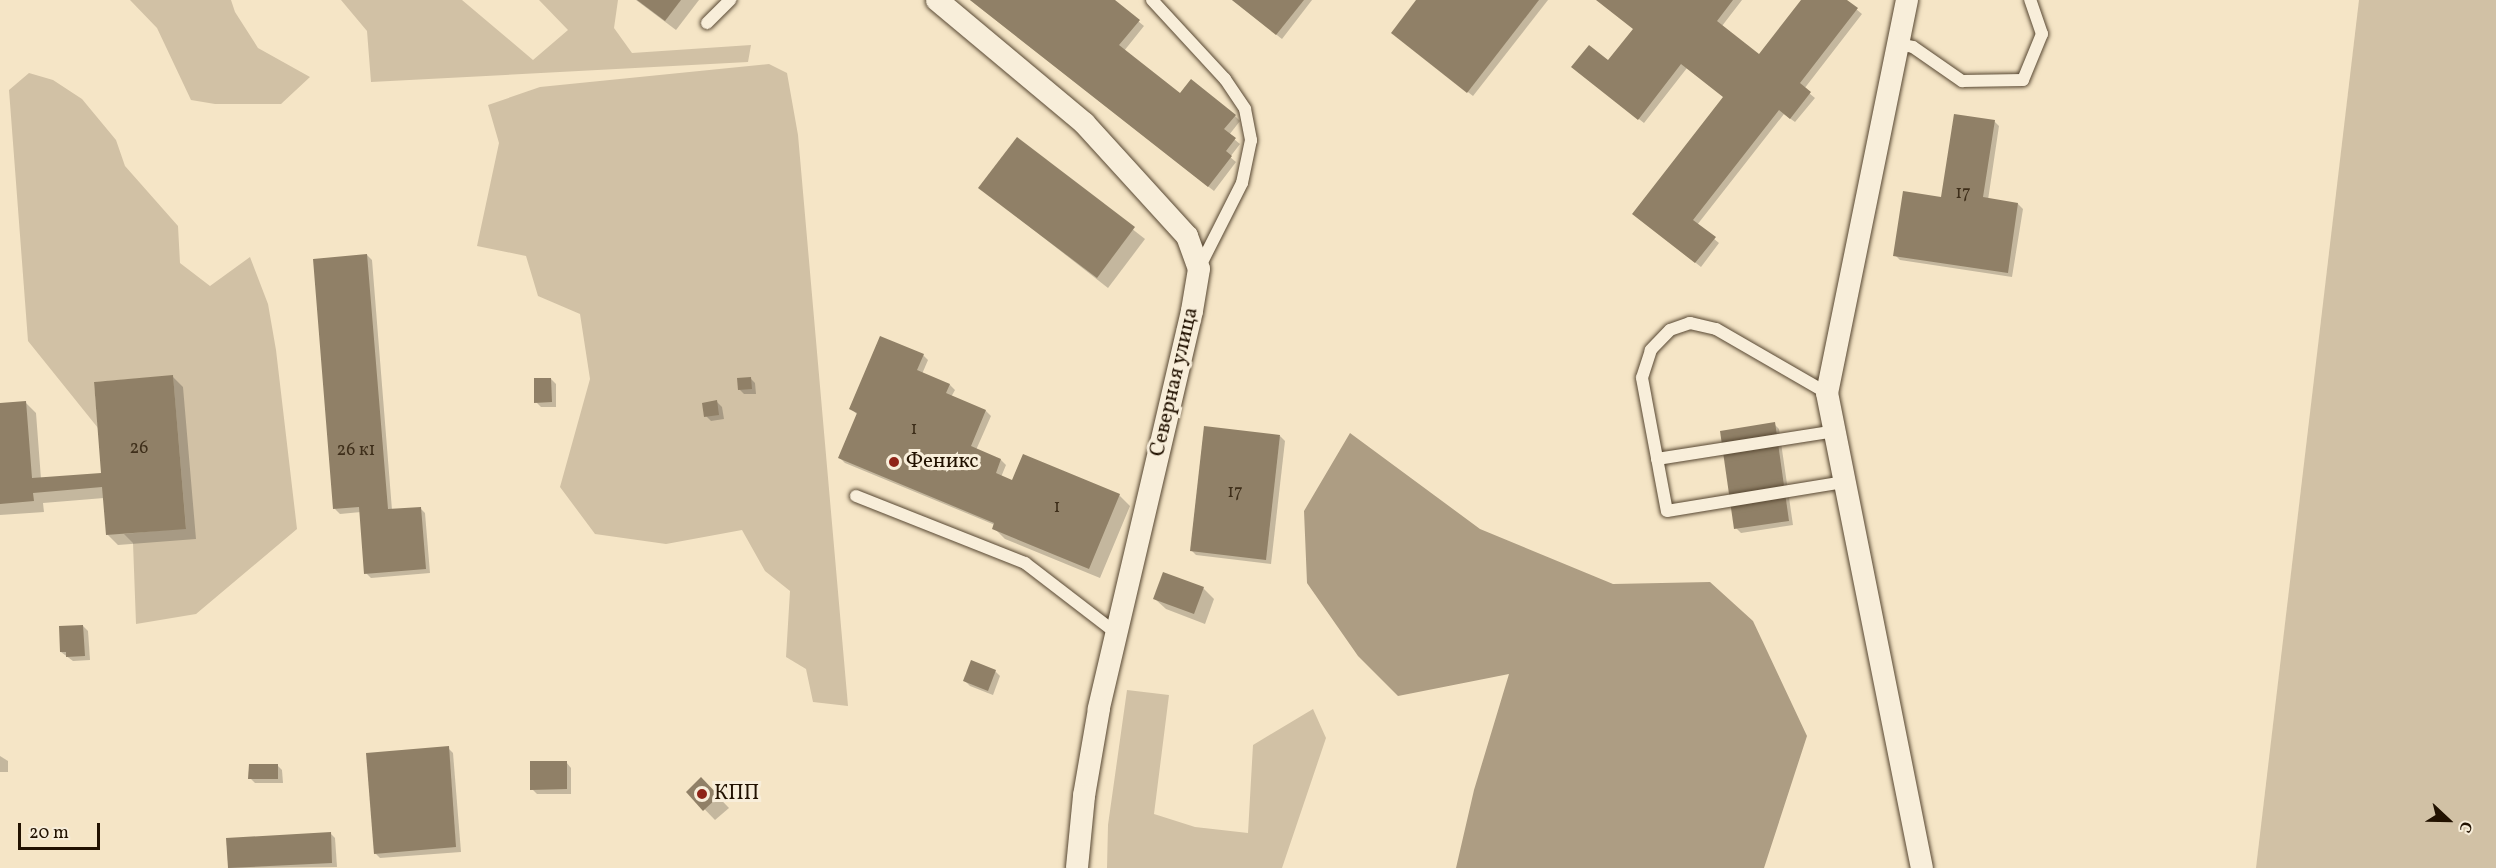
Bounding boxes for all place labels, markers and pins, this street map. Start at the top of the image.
place label: Феникс [906,449,979,475]
marker: Феникс [887,455,901,469]
place label: КПП [714,781,759,807]
marker: КПП [695,787,709,801]

